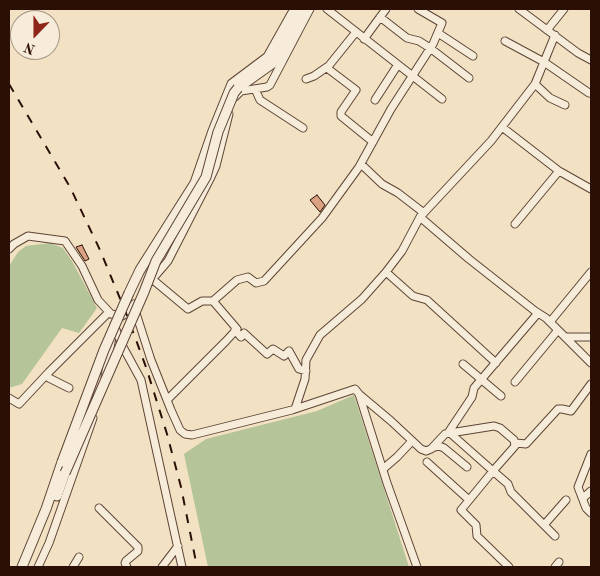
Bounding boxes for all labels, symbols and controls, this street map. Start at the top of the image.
north arrow [10,10,60,60]
text: N [22,39,37,56]

